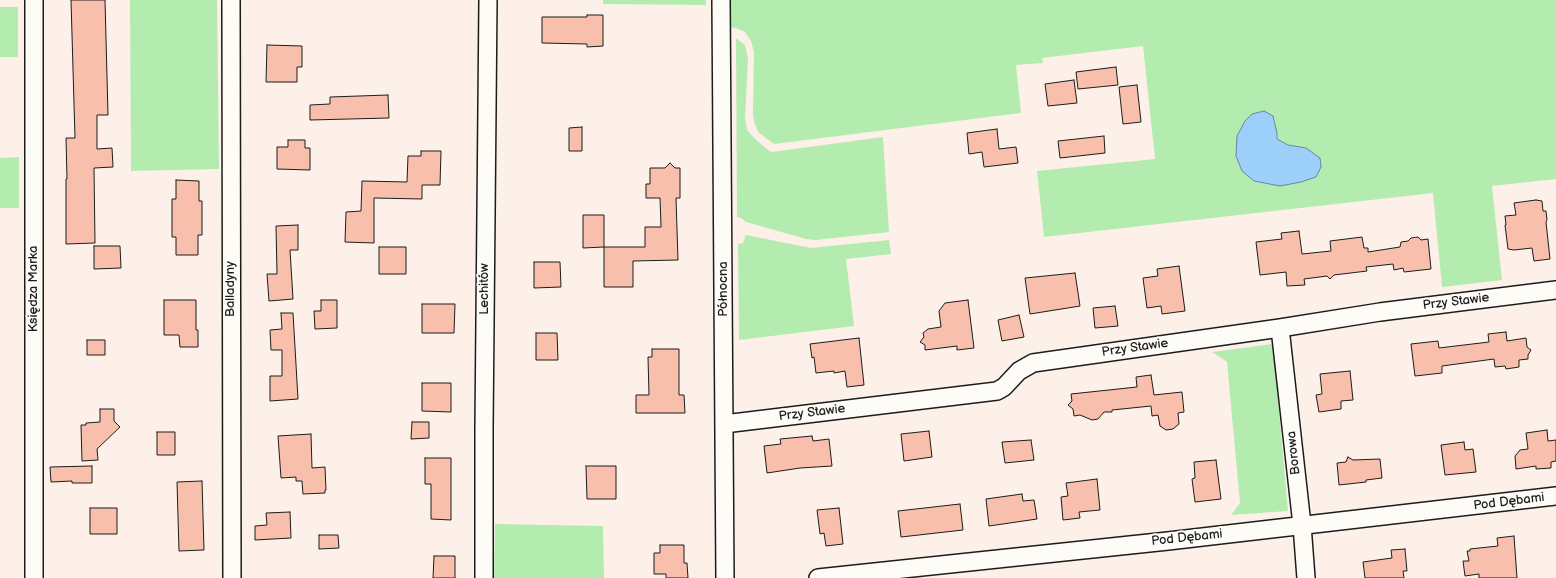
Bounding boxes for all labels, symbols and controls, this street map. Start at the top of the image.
street label: Księdza Marka [26,246,42,332]
street label: Balladyny [223,261,239,317]
street label: Północna [716,261,732,317]
street label: Lechitów [477,263,493,315]
street label: Przy Stawie [1422,290,1490,314]
street label: Przy Stawie [1101,336,1169,360]
street label: Przy Stawie [778,401,846,425]
street label: Borowa [1284,430,1304,476]
street label: Pod Dębami [1473,490,1545,514]
street label: Pod Dębami [1151,527,1223,549]

